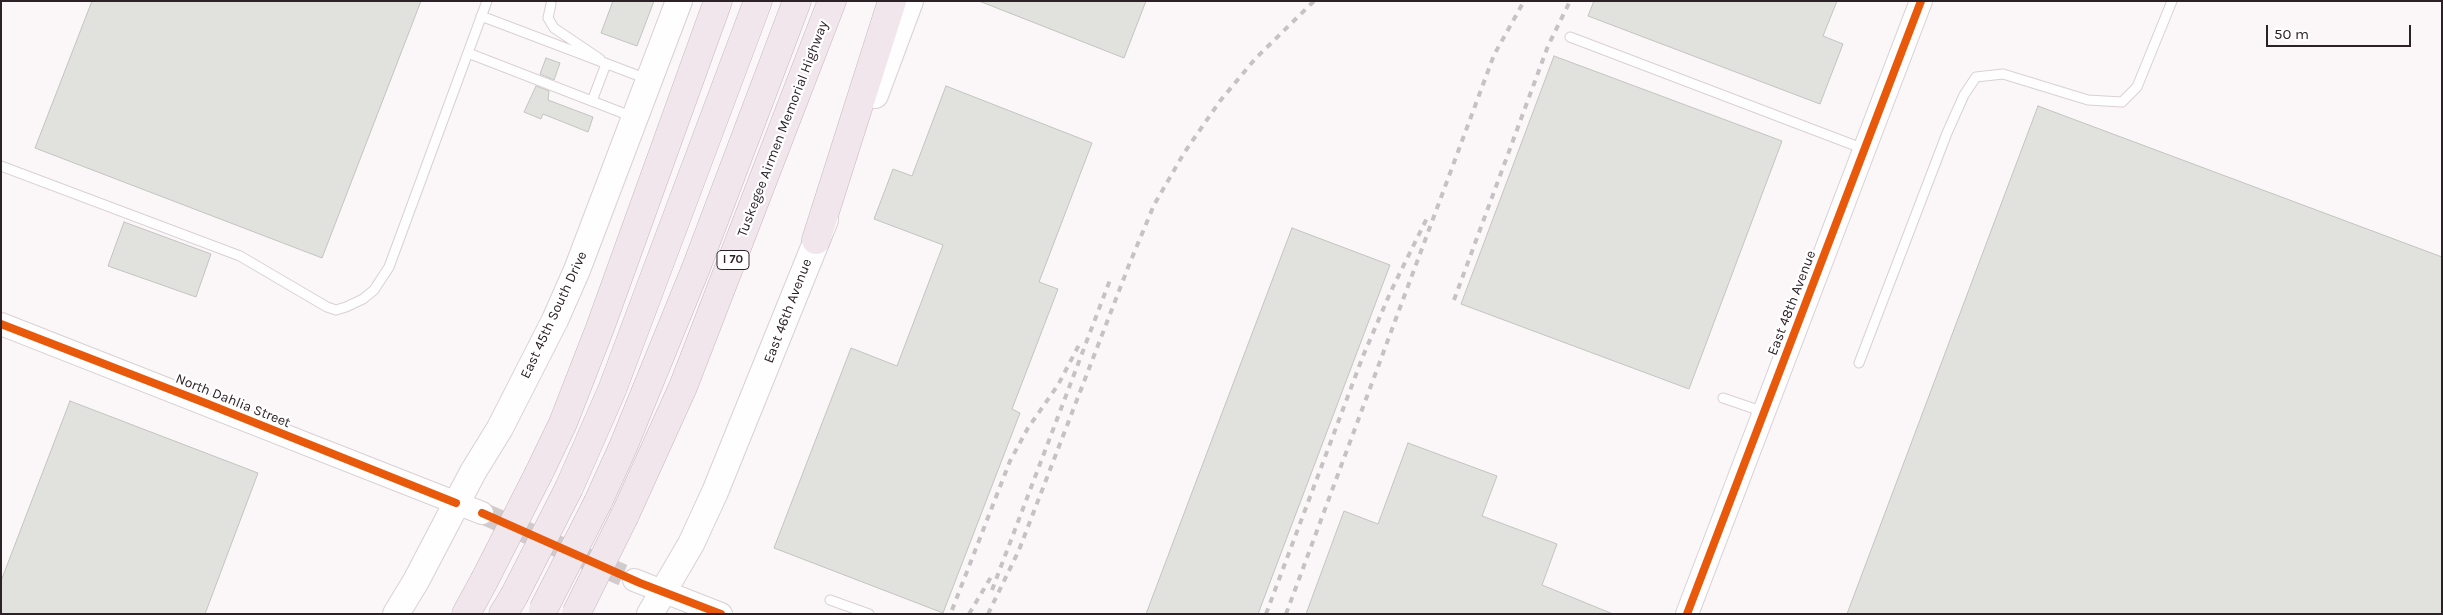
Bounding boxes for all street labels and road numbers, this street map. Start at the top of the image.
street label: Tuskegee Airmen Memorial Highway [734,19,832,239]
street label: East 48th Avenue [1764,248,1820,358]
street label: East 45th South Drive [517,249,591,381]
road number: I 70 [717,250,749,270]
street label: East 46th Avenue [760,256,816,366]
street label: North Dahlia Street [173,370,293,432]

